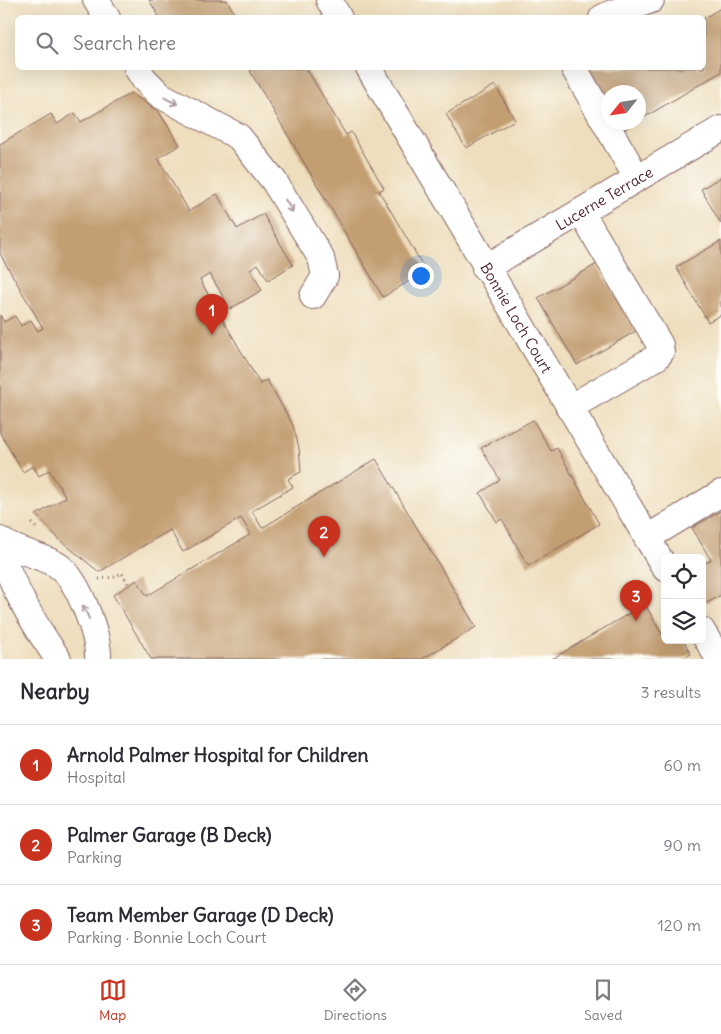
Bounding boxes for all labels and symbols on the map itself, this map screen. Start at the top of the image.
north arrow [601,85,646,130]
one-way arrow [164,96,179,106]
street label: Lucerne Terrace [552,162,656,234]
one-way arrow [285,199,295,213]
street label: Bonnie Loch Court [477,259,557,376]
your location [408,263,434,289]
pin: 1 [196,294,228,335]
pin: 2 [308,516,340,557]
pin: 3 [620,580,652,621]
one-way arrow [81,605,91,620]

